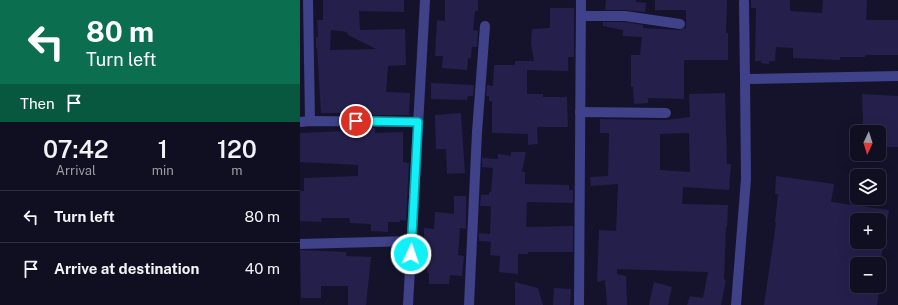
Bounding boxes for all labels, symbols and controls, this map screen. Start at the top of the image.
text: 80 m [86,15,154,48]
icon: left [20,16,72,68]
text: Turn left [86,49,156,70]
icon: arrive [63,92,85,114]
text: Then [20,95,55,112]
pin [339,104,373,138]
icon: arrive [345,110,367,132]
north arrow [850,125,886,161]
map controls [850,125,886,293]
text: 07:42 [43,135,109,163]
text: 1 [158,135,168,163]
text: 120 [217,135,257,163]
text: Arrival [56,163,96,178]
text: min [152,163,174,178]
text: m [231,163,243,178]
button: layers [850,169,886,205]
icon: left [20,206,42,228]
text: Turn left [54,208,115,225]
text: 80 m [245,208,280,225]
button: + [850,213,886,249]
position arrow [390,233,432,275]
button: − [850,257,886,293]
icon: arrive [20,258,42,280]
text: Arrive at destination [54,260,199,277]
text: 40 m [245,260,280,277]

